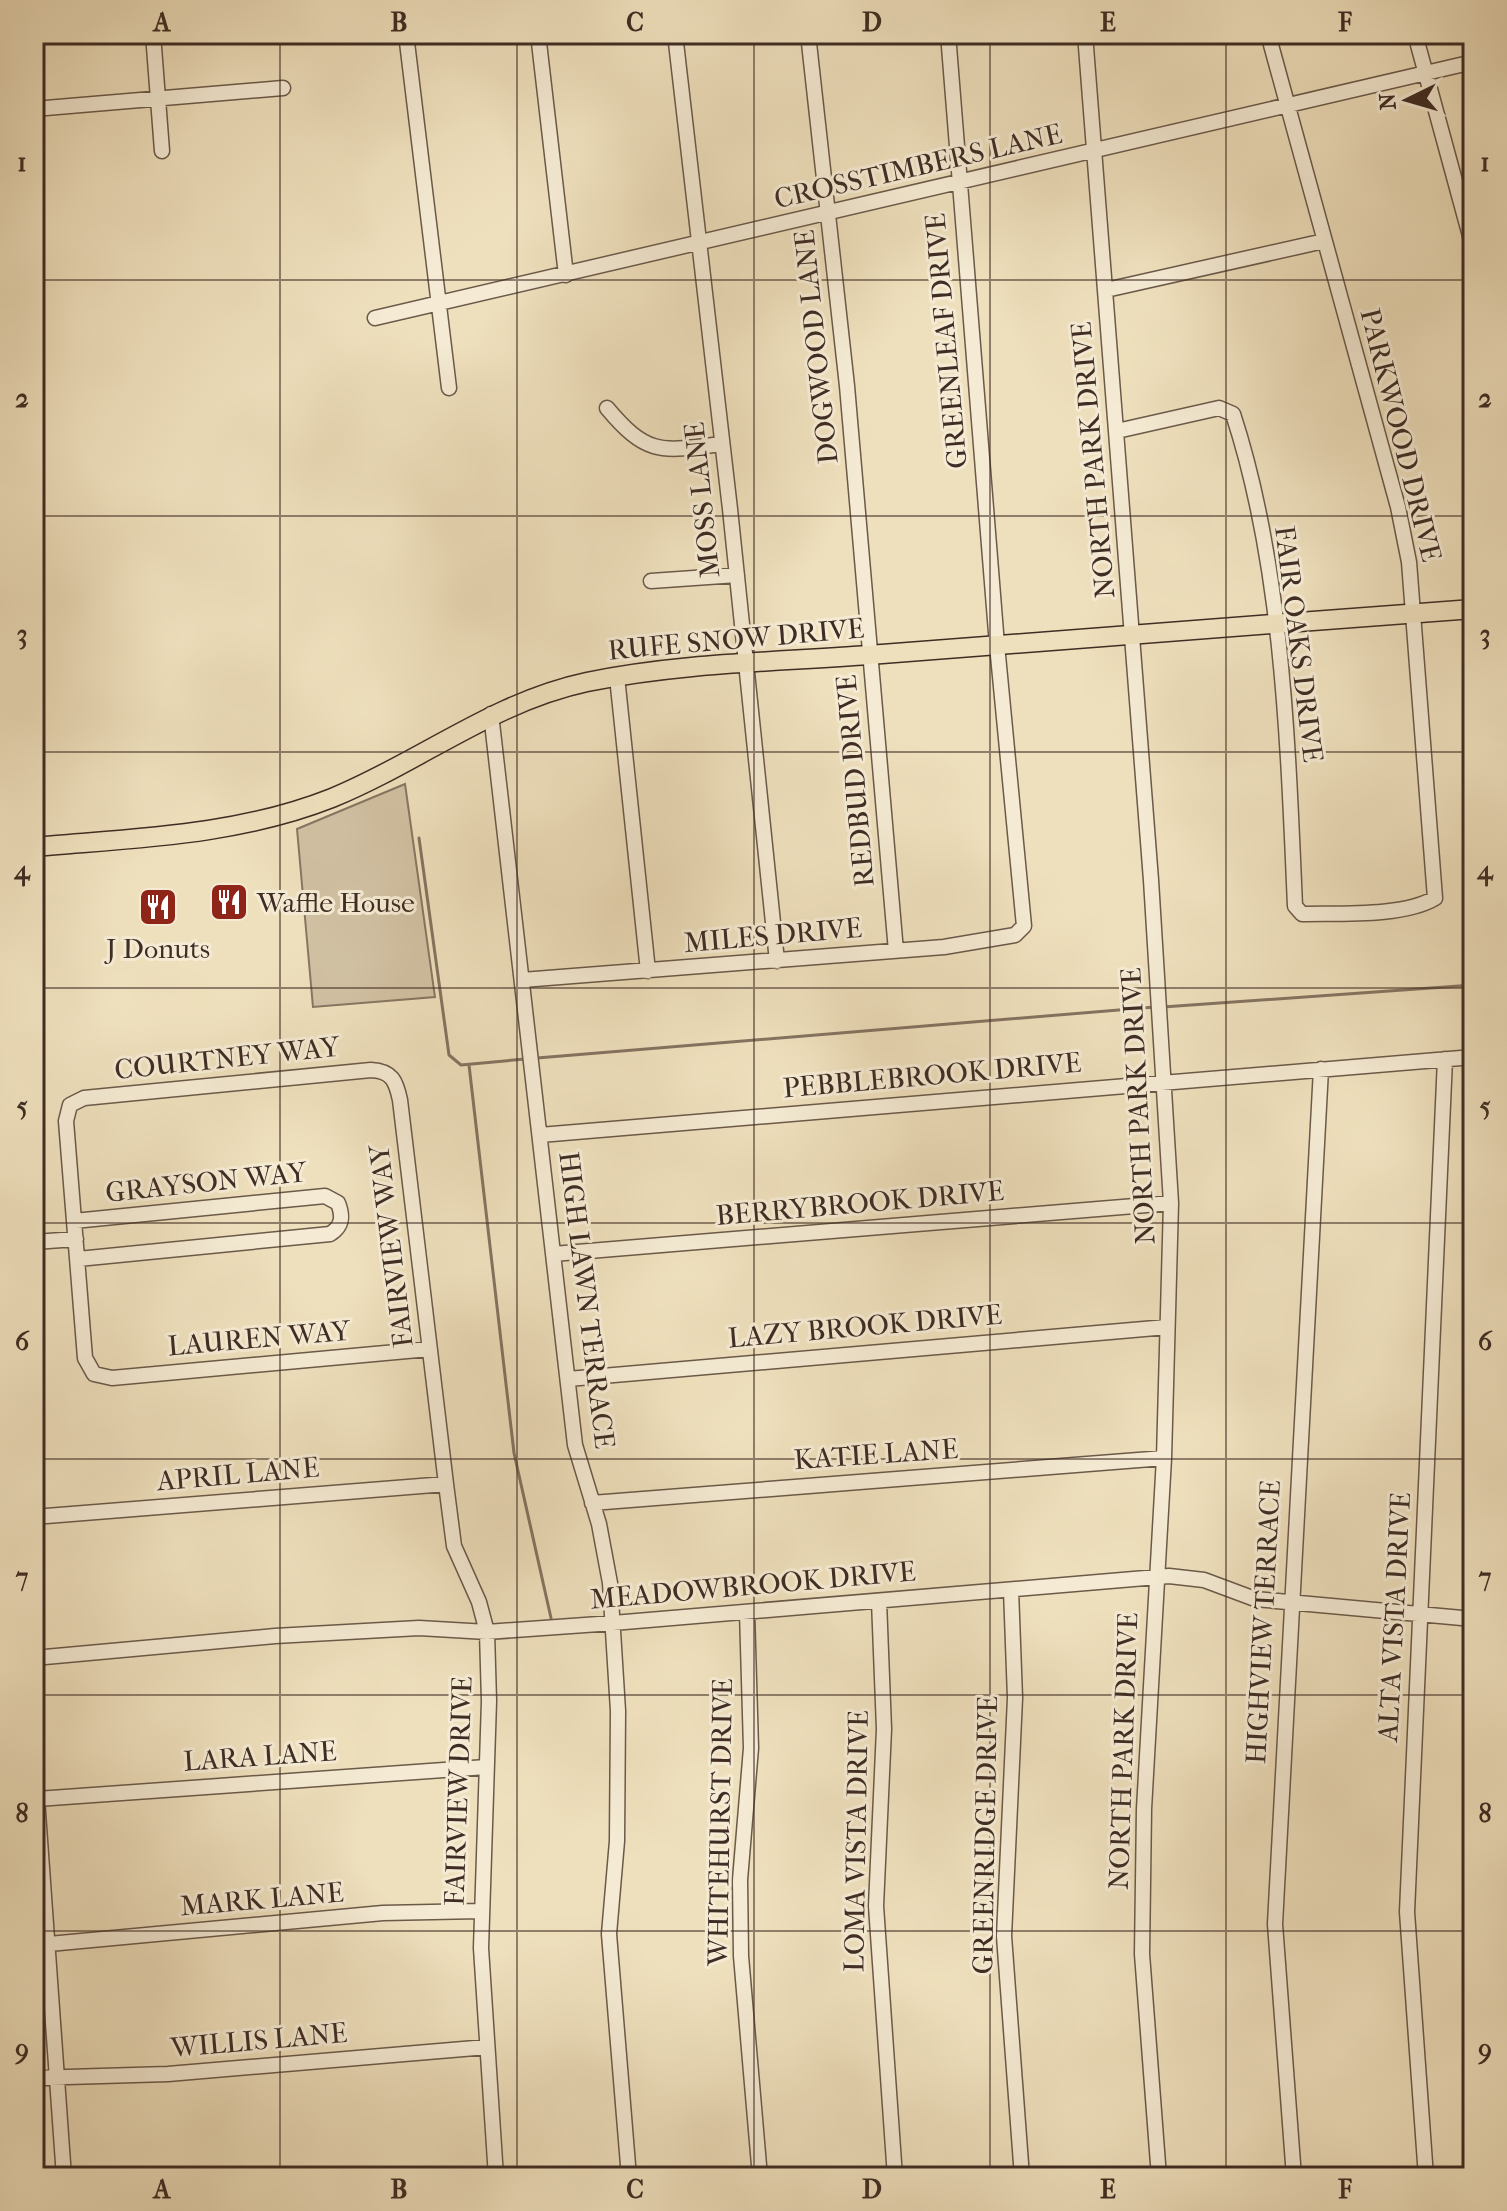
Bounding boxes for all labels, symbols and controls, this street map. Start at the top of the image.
text: A [152,7,172,38]
text: B [391,7,408,38]
text: C [626,7,644,38]
text: D [862,7,882,38]
text: E [1100,7,1116,38]
text: F [1337,7,1352,38]
north arrow [1367,60,1447,140]
text: N [1374,92,1402,111]
street label: CROSSTIMBERS LANE [771,117,1065,215]
text: 1 [17,147,27,178]
text: 1 [1480,147,1490,178]
street label: GREENLEAF DRIVE [918,212,974,470]
street label: DOGWOOD LANE [787,228,845,466]
street label: PARKWOOD DRIVE [1354,305,1448,565]
street label: NORTH PARK DRIVE [1064,320,1122,600]
text: 2 [15,383,29,414]
text: 2 [1478,383,1492,414]
street label: MOSS LANE [677,421,727,579]
street label: FAIR OAKS DRIVE [1268,524,1330,764]
street label: RUFE SNOW DRIVE [606,611,866,667]
text: 3 [17,619,27,650]
text: 3 [1480,619,1490,650]
street label: REDBUD DRIVE [829,673,881,889]
text: 4 [13,855,31,887]
text: 4 [1476,855,1494,887]
restaurant icon: Waffle House [208,881,250,923]
restaurant icon: J Donuts [137,886,179,928]
place label: Waffle House [256,886,415,919]
street label: MILES DRIVE [683,911,863,959]
place label: J Donuts [104,932,210,965]
street label: NORTH PARK DRIVE [1114,967,1162,1245]
street label: COURTNEY WAY [113,1030,342,1086]
street label: PEBBLEBROOK DRIVE [781,1046,1083,1104]
text: 5 [16,1091,28,1122]
text: 5 [1479,1091,1491,1122]
street label: FAIRVIEW WAY [362,1142,420,1349]
street label: HIGH LAWN TERRACE [552,1150,622,1450]
street label: GRAYSON WAY [104,1155,309,1209]
street label: BERRYBROOK DRIVE [715,1174,1005,1232]
street label: LAZY BROOK DRIVE [727,1298,1003,1354]
street label: LAUREN WAY [166,1313,353,1362]
text: 6 [15,1326,30,1357]
text: 6 [1478,1326,1493,1357]
street label: KATIE LANE [793,1432,959,1476]
street label: APRIL LANE [154,1450,321,1498]
street label: HIGHVIEW TERRACE [1239,1479,1287,1765]
street label: ALTA VISTA DRIVE [1371,1491,1417,1744]
street label: MEADOWBROOK DRIVE [589,1554,917,1616]
text: 7 [15,1562,29,1593]
text: 7 [1478,1562,1492,1593]
street label: NORTH PARK DRIVE [1102,1612,1144,1890]
street label: FAIRVIEW DRIVE [438,1676,478,1906]
street label: WHITEHURST DRIVE [701,1678,739,1967]
street label: GREENRIDGE DRIVE [966,1695,1004,1975]
street label: LOMA VISTA DRIVE [837,1710,875,1972]
street label: LARA LANE [182,1734,338,1778]
text: 8 [15,1798,29,1829]
text: 8 [1478,1798,1492,1829]
street label: MARK LANE [179,1875,345,1923]
street label: WILLIS LANE [168,2016,349,2064]
text: 9 [14,2034,29,2065]
text: 9 [1477,2034,1492,2065]
text: A [152,2174,172,2205]
text: B [391,2174,408,2205]
text: C [626,2174,644,2205]
text: D [862,2174,882,2205]
text: E [1100,2174,1116,2205]
text: F [1337,2174,1352,2205]

